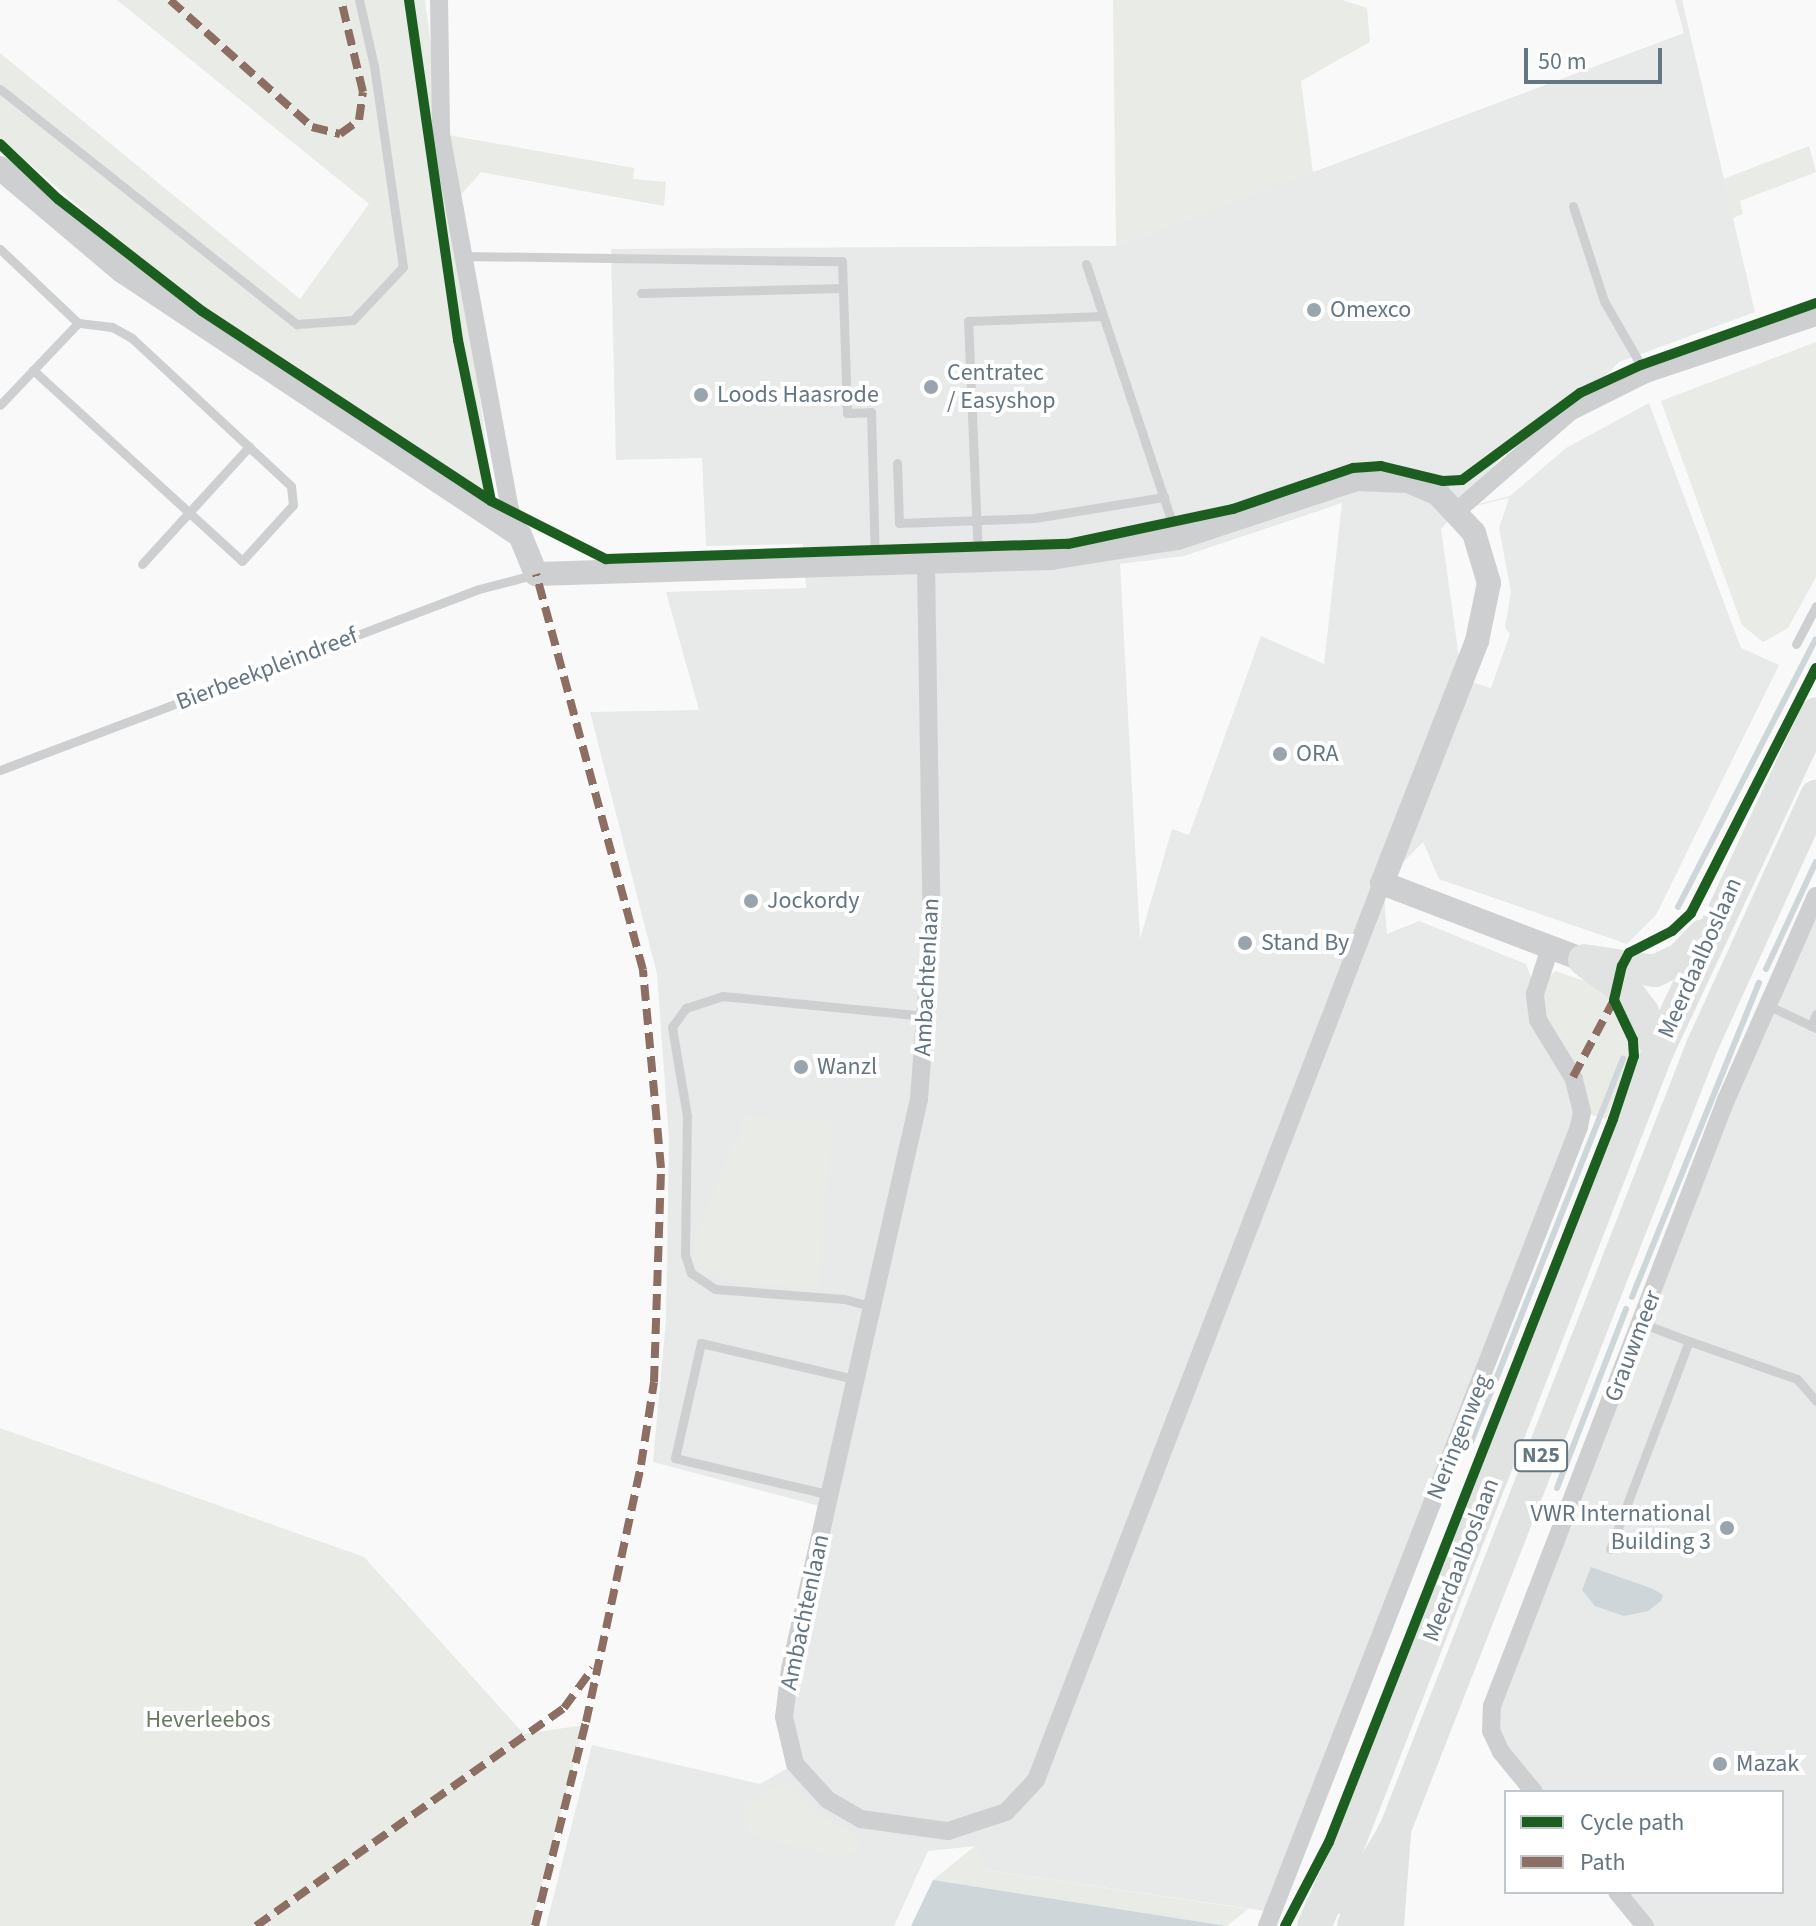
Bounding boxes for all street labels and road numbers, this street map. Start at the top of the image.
street label: Bierbeekpleindreef [172,621,362,717]
street label: Meerdaalboslaan [1652,873,1748,1043]
street label: Ambachtenlaan [908,897,946,1057]
street label: Grauwmeer [1599,1286,1667,1406]
street label: Neringenweg [1421,1370,1497,1504]
road number: N25 [1513,1438,1569,1474]
street label: Meerdaalboslaan [1417,1474,1505,1646]
street label: Ambachtenlaan [774,1532,836,1692]

